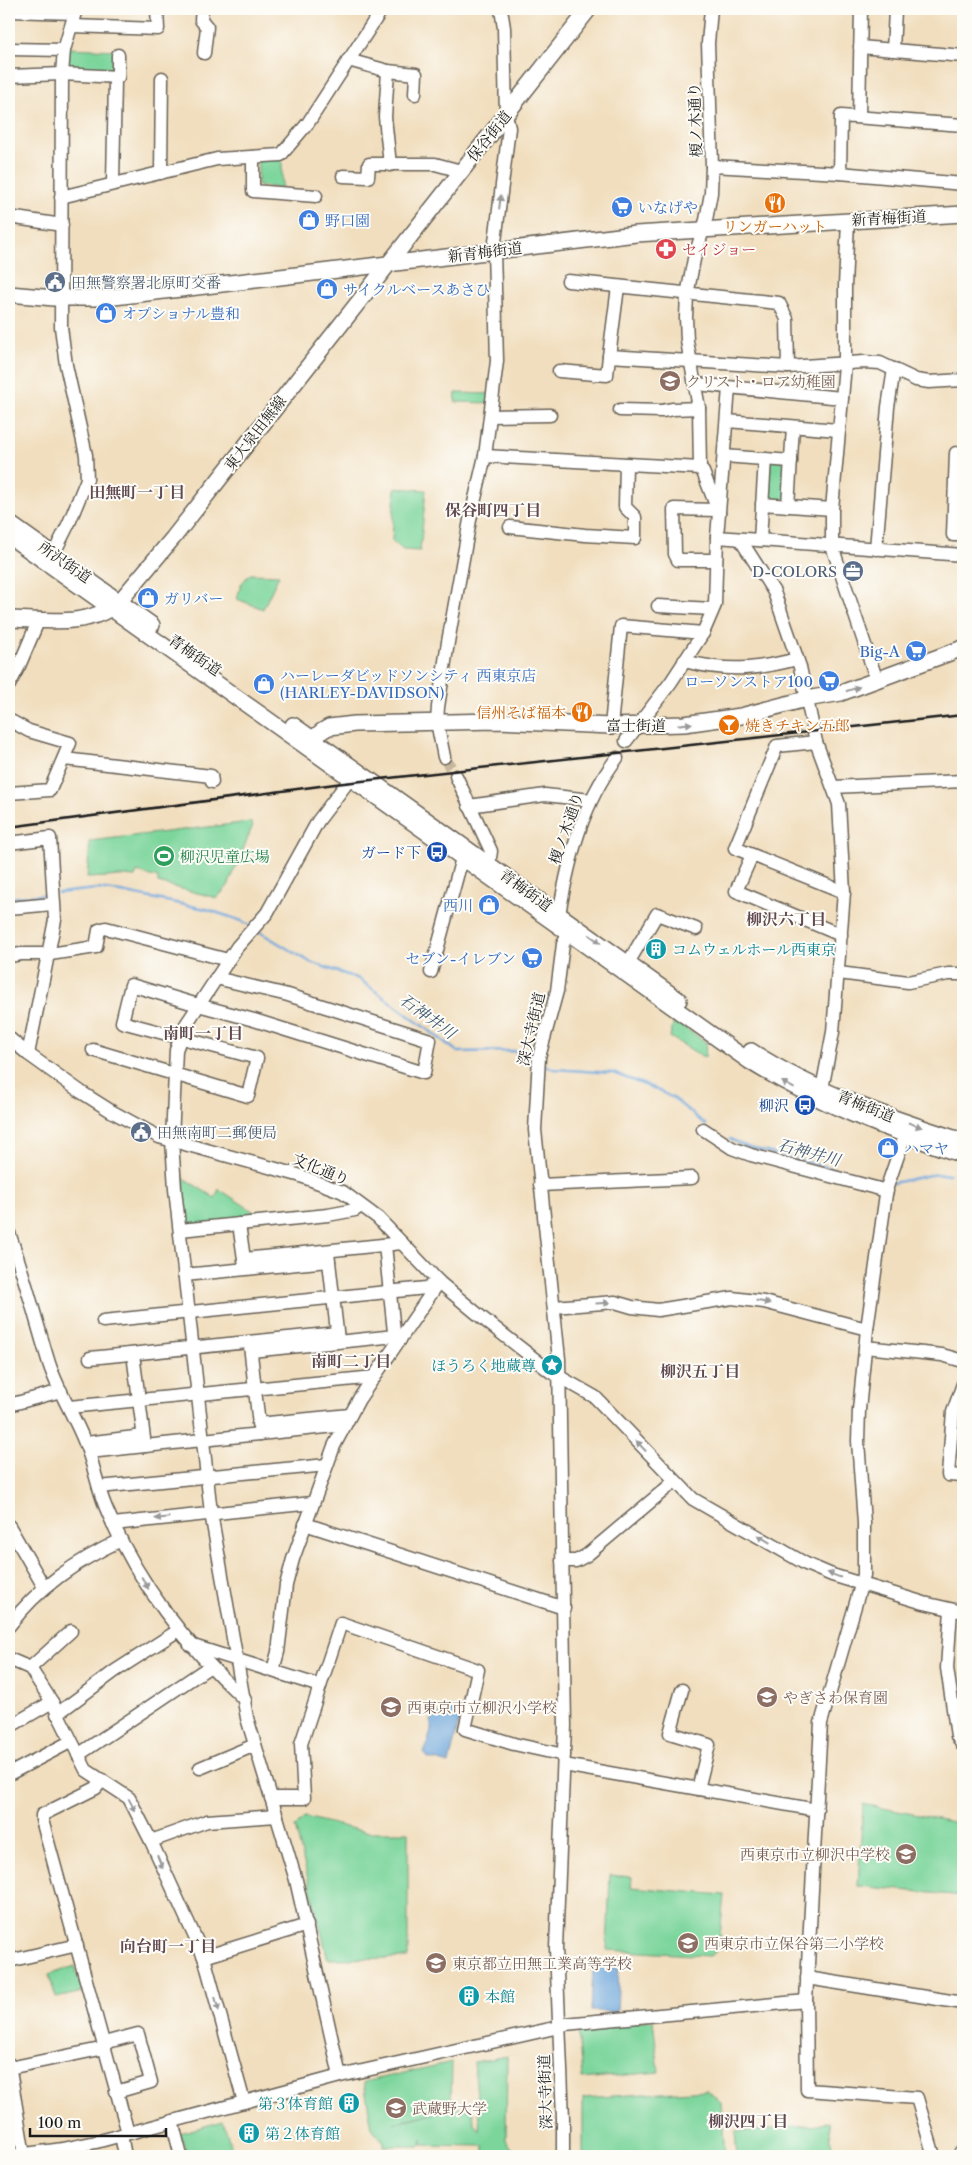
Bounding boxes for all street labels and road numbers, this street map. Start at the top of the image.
street label: 榎ノ木通り [684,82,706,158]
street label: 保谷街道 [463,107,515,165]
street label: 新青梅街道 [851,207,927,229]
street label: 新青梅街道 [447,238,523,266]
street label: 東大泉田無線 [220,392,290,474]
street label: 所沢街道 [35,537,95,587]
street label: 青梅街道 [165,630,225,680]
street label: 富士街道 [606,716,666,735]
street label: 榎ノ木通り [545,789,587,867]
street label: 青梅街道 [496,865,556,915]
street label: 深大寺街道 [513,990,549,1068]
street label: 青梅街道 [835,1086,897,1126]
street label: 文化通り [290,1149,352,1189]
street label: 深大寺街道 [534,2054,556,2130]

